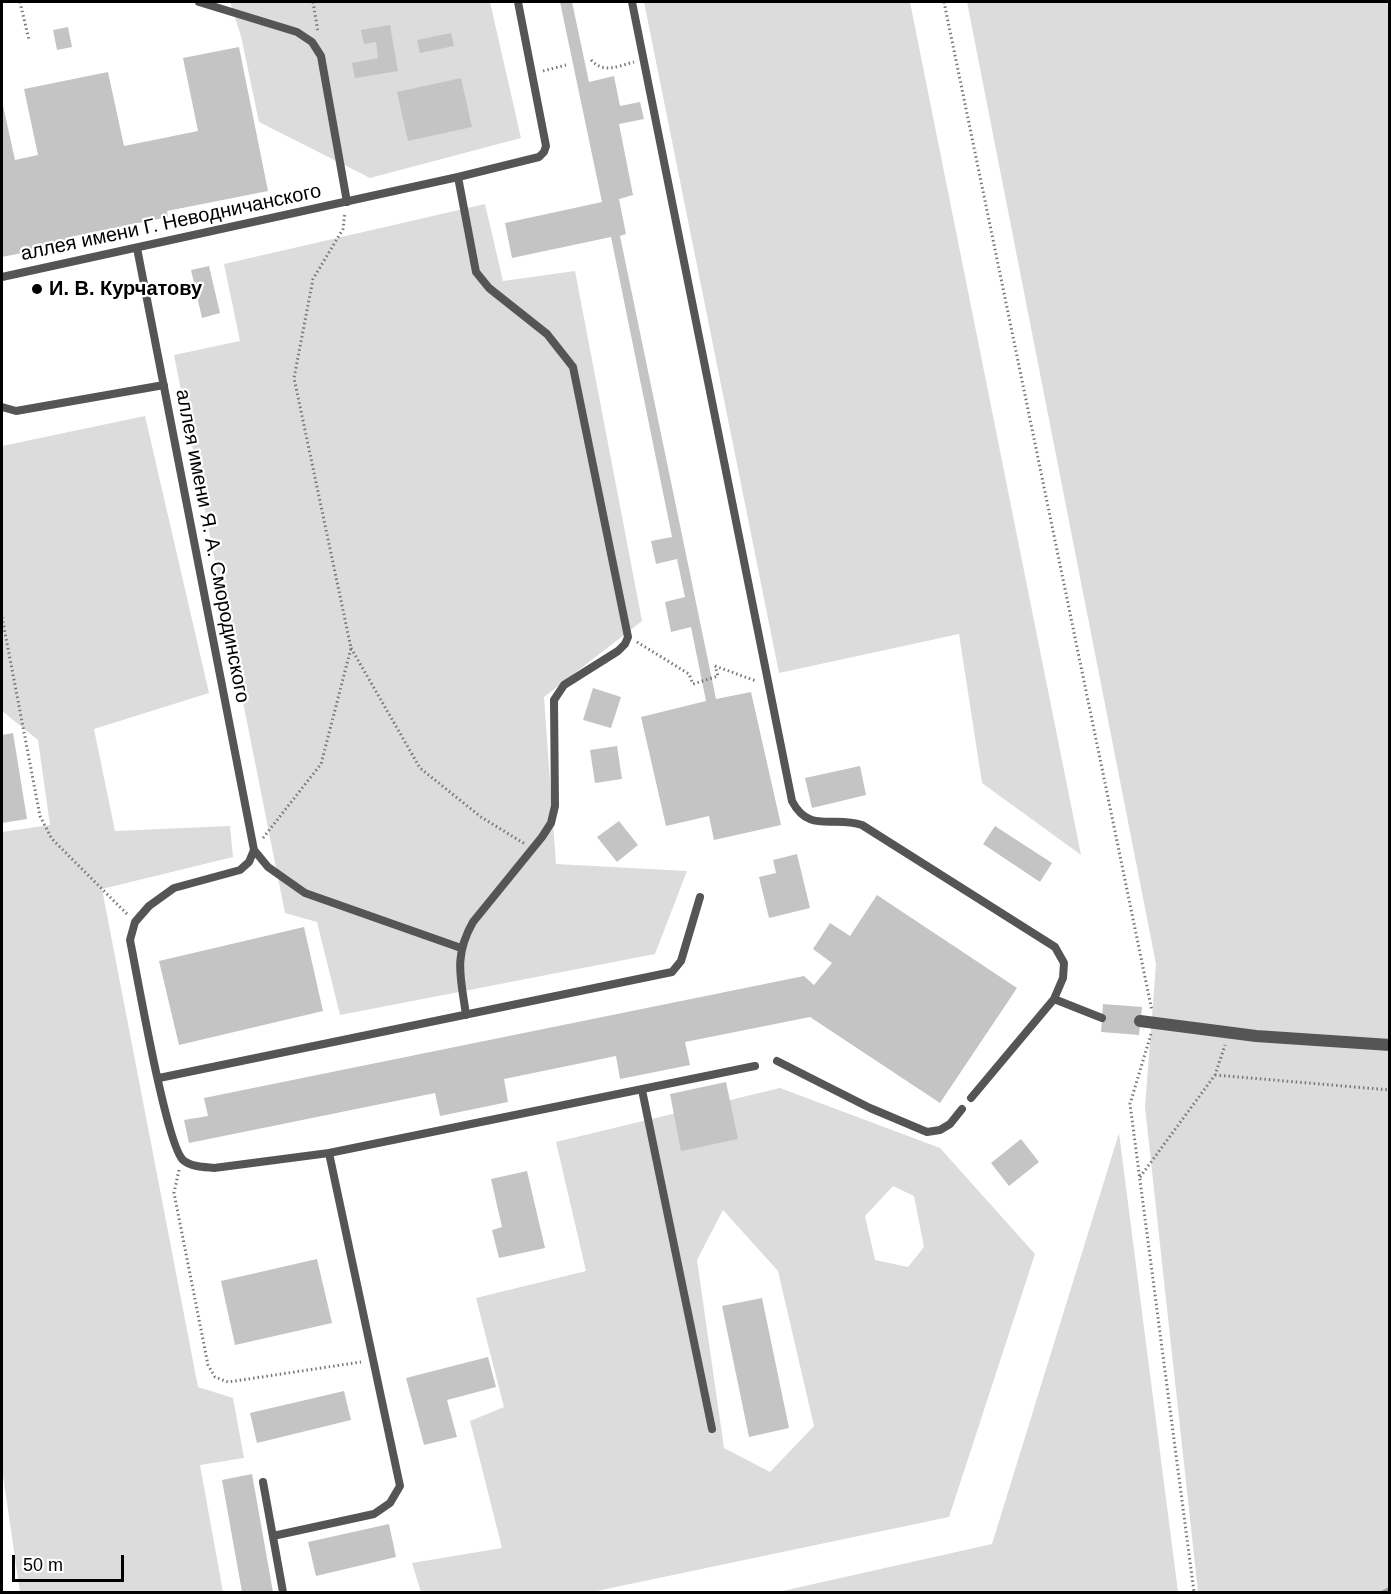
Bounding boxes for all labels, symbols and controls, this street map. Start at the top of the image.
street label: аллея имени Г. Неводничанского [19,179,323,267]
place label: И. В. Курчатову [49,277,202,301]
marker: И. В. Курчатову [30,282,44,296]
street label: аллея имени Я. А. Смородинского [170,387,254,705]
scale bar [15,1543,128,1581]
text: 50 m [23,1555,63,1575]

